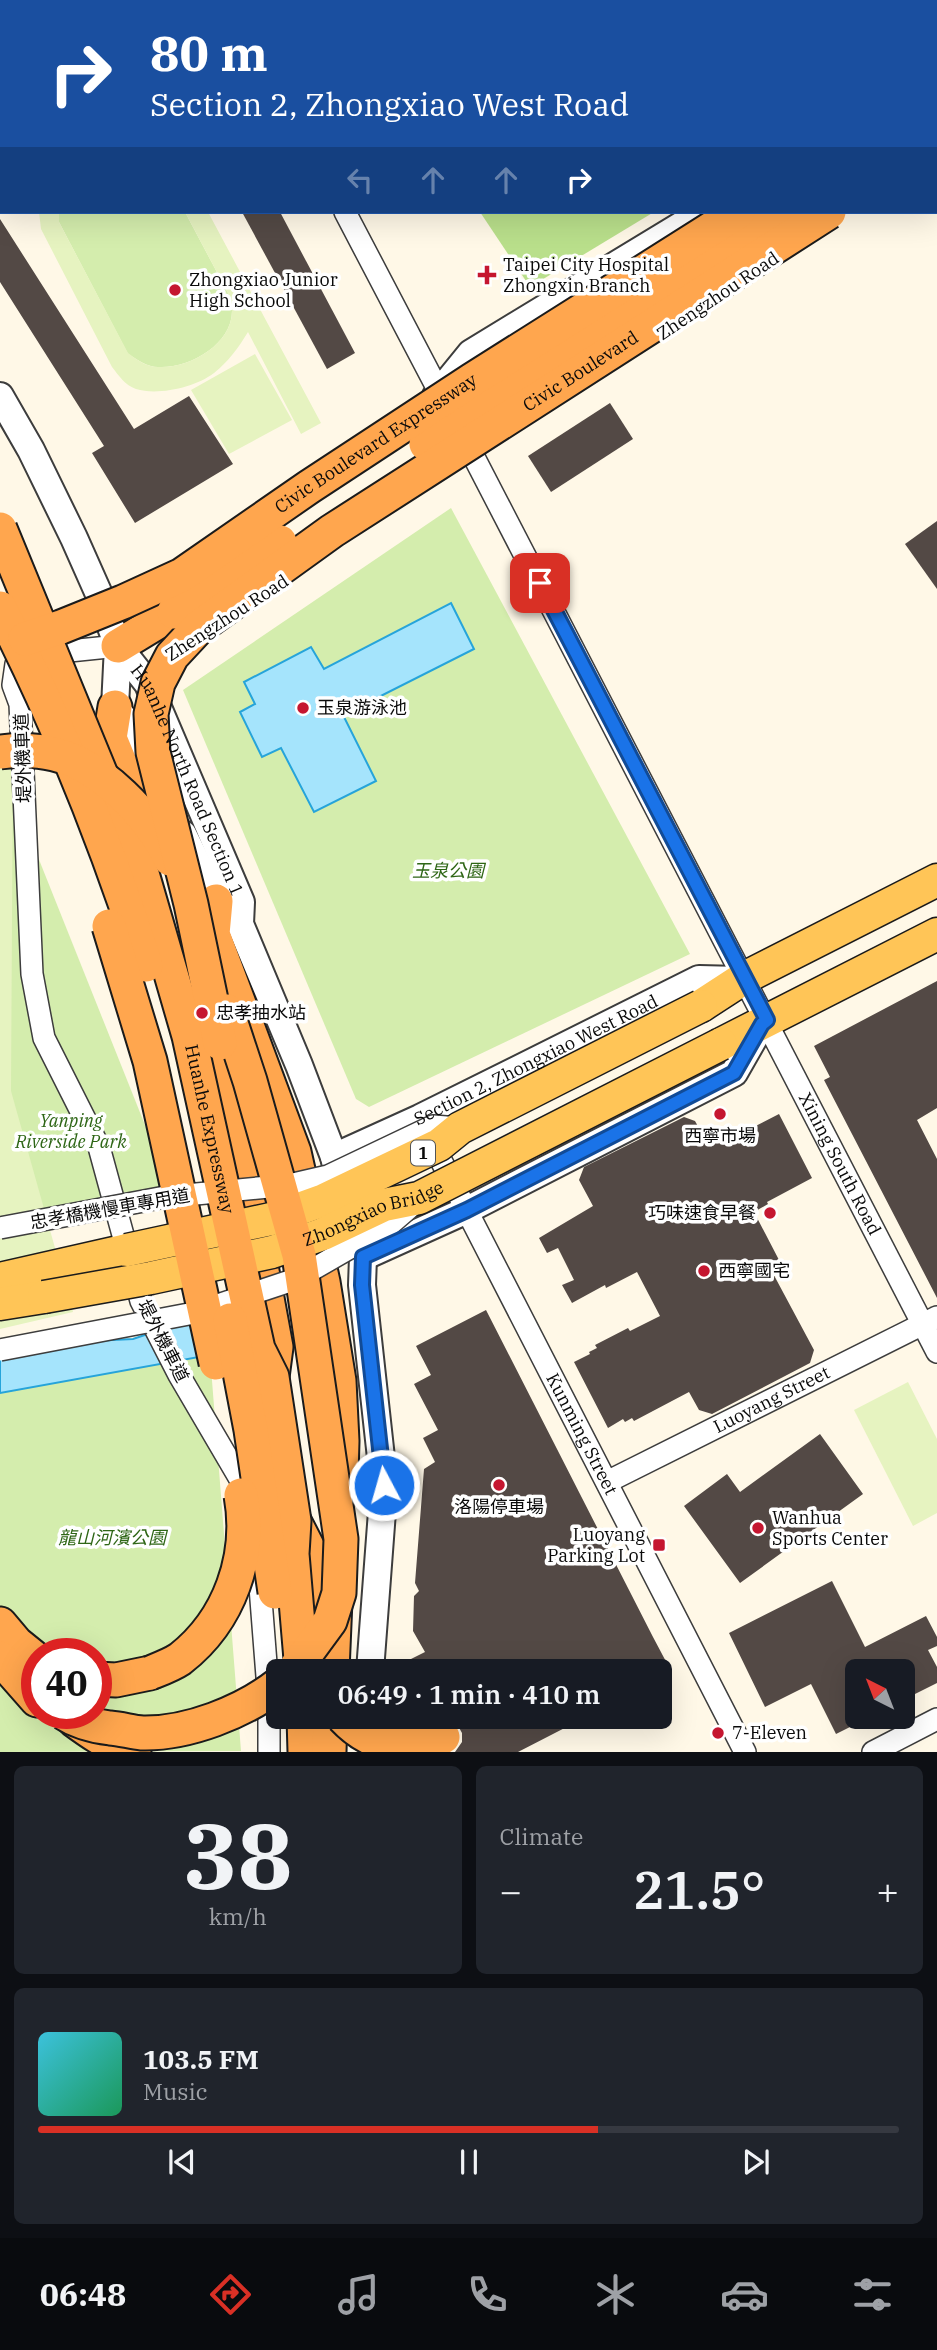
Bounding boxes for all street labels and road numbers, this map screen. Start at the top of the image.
street label: Zhengzhou Road [652,246,783,345]
street label: Civic Boulevard [518,325,642,417]
street label: Civic Boulevard Expressway [270,368,481,518]
street label: Zhengzhou Road [161,569,293,666]
street label: Huanhe North Road Section 1 [126,659,249,899]
street label: 堤外機車道 [9,713,36,803]
street label: Section 2, Zhongxiao West Road [410,989,662,1130]
street label: Huanhe Expressway [180,1042,240,1216]
street label: Xining South Road [794,1089,887,1239]
road number: 1 [411,1140,435,1166]
street label: Zhongxiao Bridge [300,1175,447,1251]
street label: 忠孝橋機慢車專用道 [28,1183,192,1234]
street label: 堤外機車道 [133,1295,194,1386]
street label: Luoyang Street [709,1361,833,1438]
street label: Kunming Street [541,1369,623,1499]

